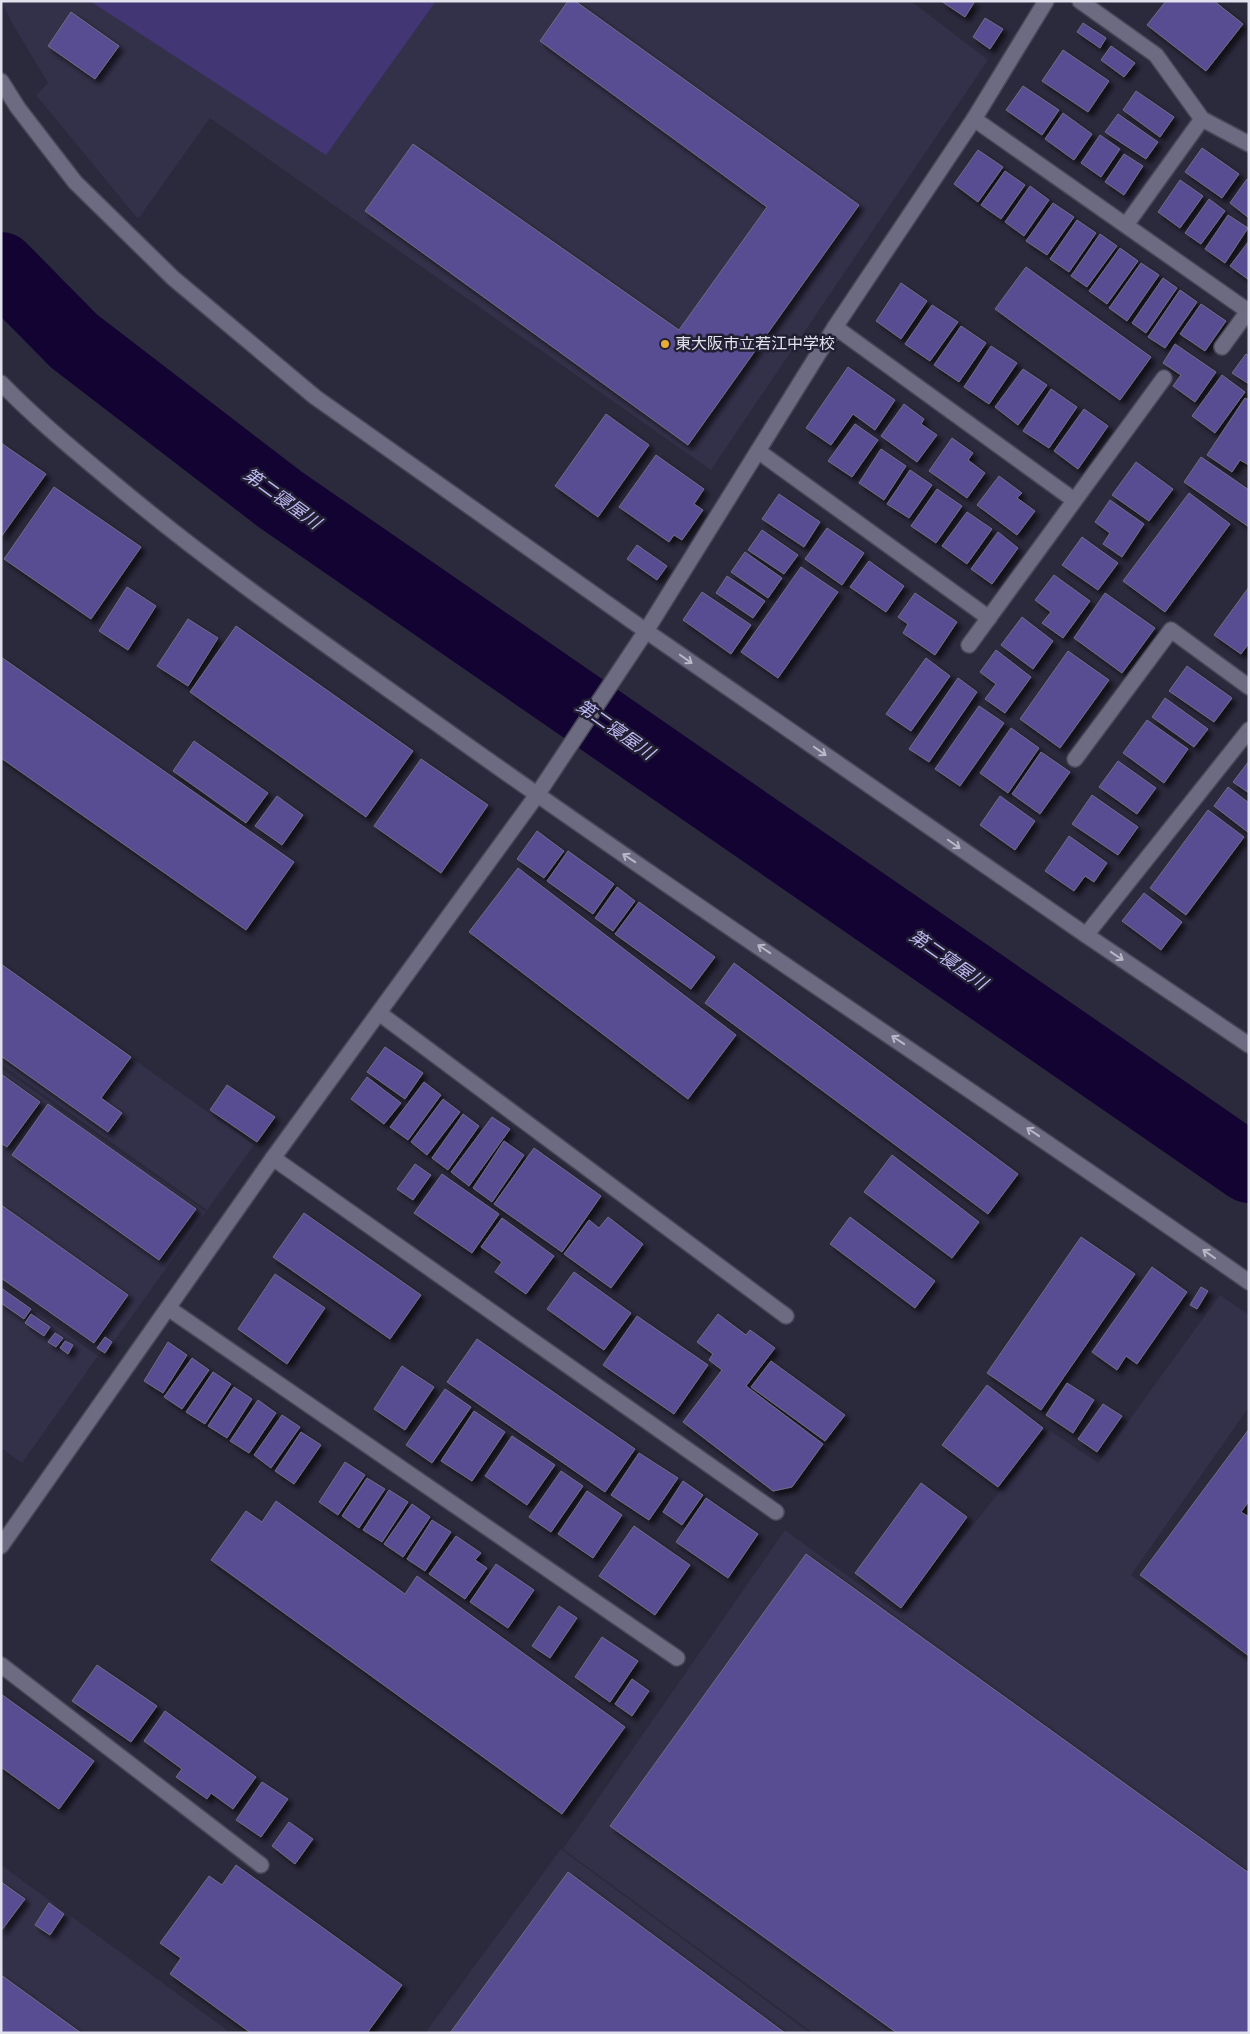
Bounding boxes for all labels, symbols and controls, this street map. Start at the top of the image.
place label: 東大阪市立若江中学校 [675,335,835,354]
marker: 東大阪市立若江中学校 [659,338,671,350]
water label: 第二寝屋川 [239,464,326,535]
one-way arrow [679,654,693,664]
water label: 第二寝屋川 [572,696,660,766]
one-way arrow [813,746,827,756]
one-way arrow [947,839,961,849]
one-way arrow [623,853,637,863]
water label: 第二寝屋川 [905,926,993,996]
one-way arrow [757,944,771,954]
one-way arrow [1109,951,1123,961]
one-way arrow [892,1035,906,1045]
one-way arrow [1026,1126,1040,1137]
one-way arrow [1202,1249,1216,1259]

